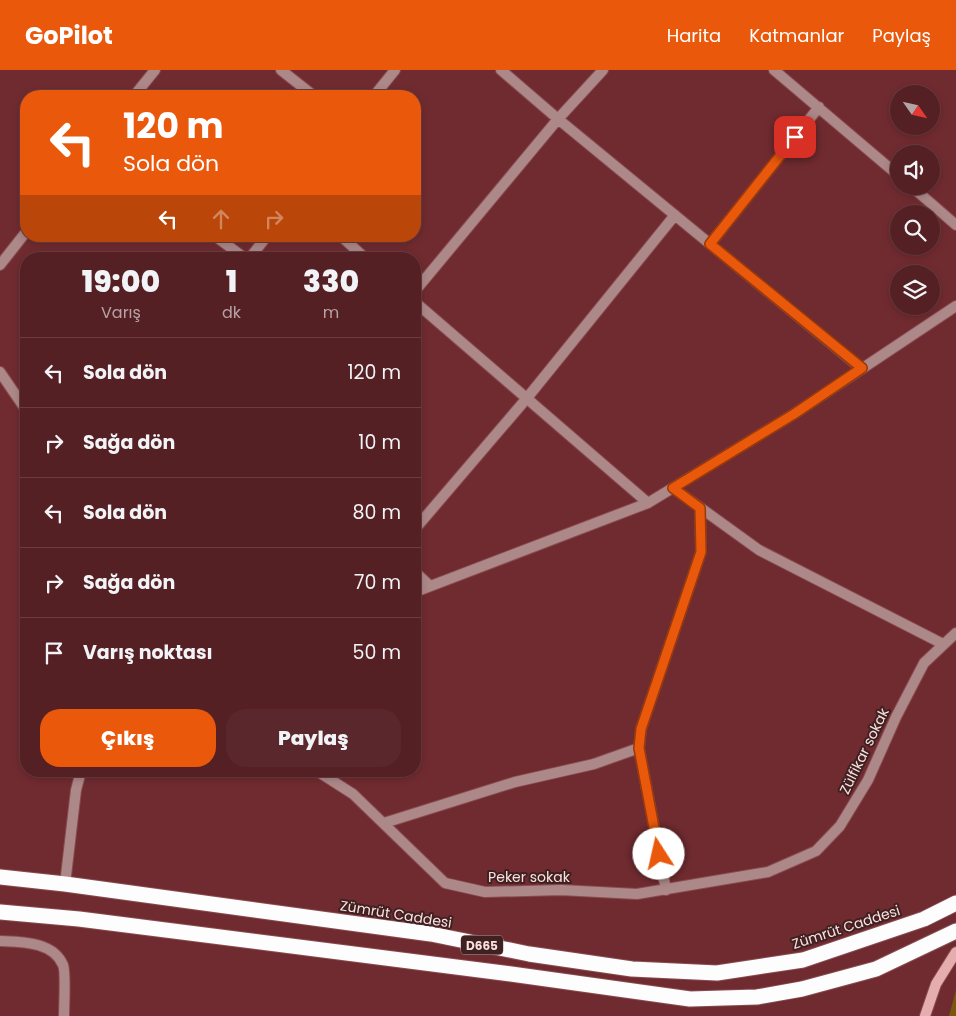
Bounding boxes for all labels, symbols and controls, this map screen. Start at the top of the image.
text: GoPilot [25,19,113,52]
text: Harita [667,23,721,48]
text: Katmanlar [749,23,844,48]
text: Paylaş [872,23,931,48]
north arrow [890,85,940,135]
map controls [890,85,940,315]
text: 120 m [123,101,223,150]
icon: left [40,110,105,175]
pin [774,116,816,158]
icon: arrive [781,123,809,151]
button: sound [890,145,940,195]
text: Sola dön [123,148,219,179]
icon: left [154,205,182,233]
icon: ahead [207,205,235,233]
icon: right [260,205,288,233]
button: search [890,205,940,255]
text: 19:00 [82,260,160,303]
text: 1 [226,260,237,303]
text: 330 [303,260,359,303]
button: layers [890,265,940,315]
text: Varış [101,301,141,324]
text: dk [222,301,241,324]
text: m [323,301,339,324]
icon: left [40,359,68,387]
text: Sola dön [83,359,167,386]
text: 120 m [347,359,401,386]
icon: right [40,429,68,457]
text: Sağa dön [83,429,175,456]
text: 10 m [358,429,401,456]
icon: left [40,499,68,527]
text: Sola dön [83,499,167,526]
text: 80 m [352,499,401,526]
icon: right [40,569,68,597]
text: Sağa dön [83,569,175,596]
text: 70 m [354,569,401,596]
icon: arrive [40,639,68,667]
text: Varış noktası [83,639,213,666]
text: 50 m [352,639,401,666]
street label: Zülfikar sokak [834,704,894,798]
button: Çıkış [40,709,216,767]
button: Paylaş [226,709,401,767]
position arrow [632,827,684,879]
street label: Peker sokak [488,867,571,887]
street label: Zümrüt Caddesi [339,895,453,933]
street label: Zümrüt Caddesi [789,900,903,954]
road number: D665 [461,936,503,954]

